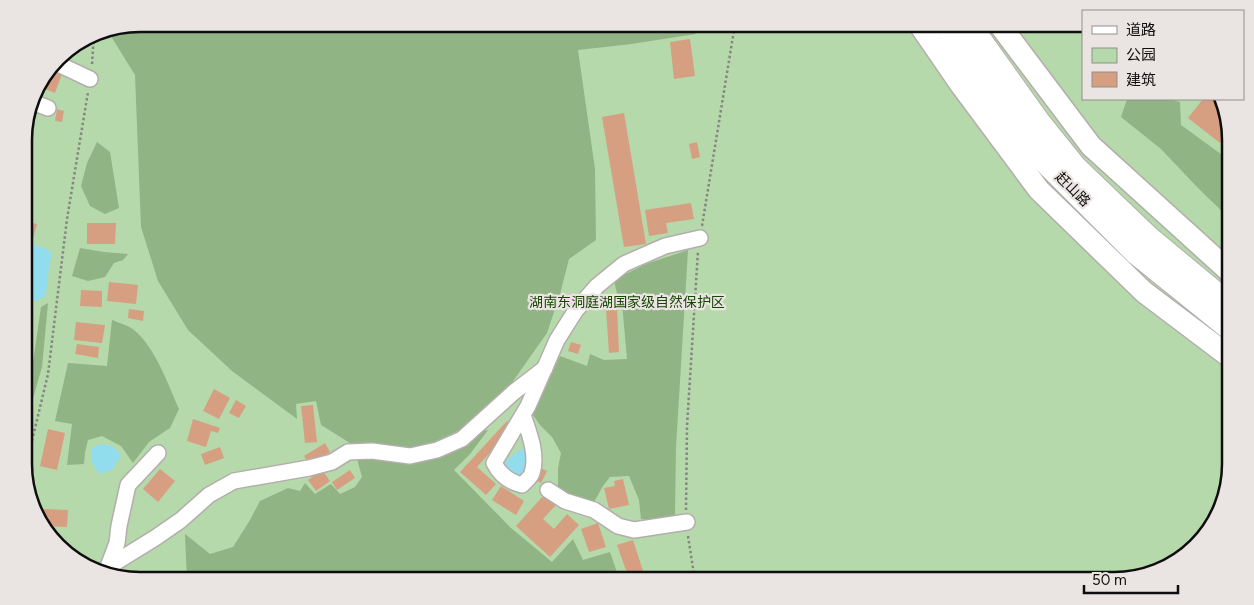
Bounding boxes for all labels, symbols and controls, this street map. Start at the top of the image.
legend [1082,10,1244,100]
text: 道路 [1126,21,1156,39]
text: 公园 [1126,46,1156,64]
text: 建筑 [1126,71,1156,89]
street label: 赶山路 [1052,168,1094,210]
park label: 湖南东洞庭湖国家级自然保护区 [529,294,725,311]
scale bar [1084,562,1178,594]
text: 50 m [1092,571,1127,589]

